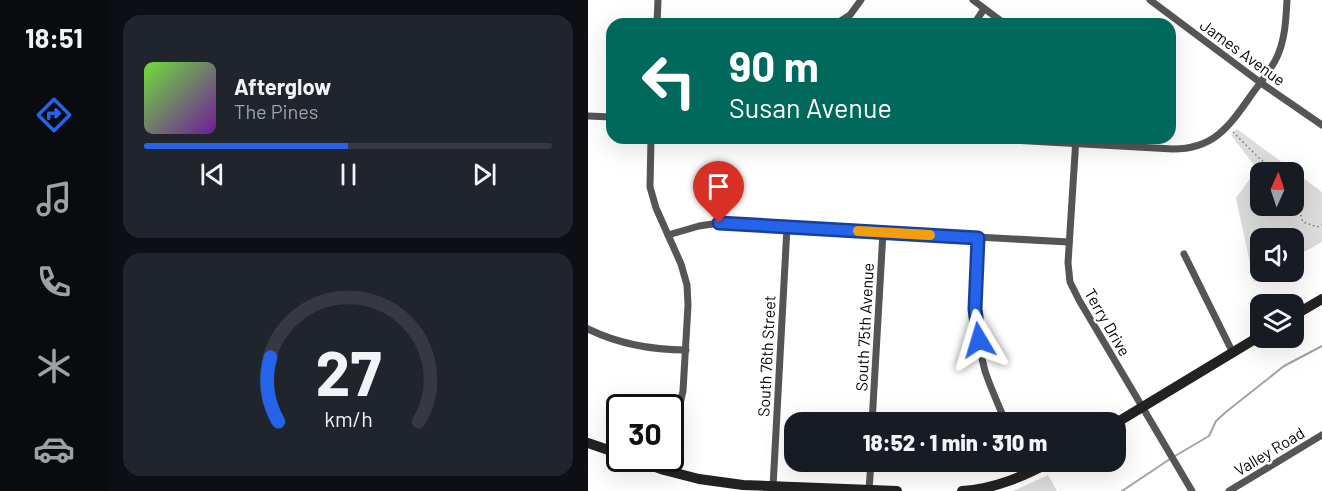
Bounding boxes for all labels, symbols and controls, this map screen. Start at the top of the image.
street label: James Avenue [1197,15,1289,89]
text: 18:51 [25,21,83,53]
text: 90 m [729,40,819,90]
icon: left [630,42,708,120]
text: Afterglow [234,73,331,99]
text: Susan Avenue [729,91,892,123]
icon: directions [33,94,75,136]
text: The Pines [234,99,318,123]
icon: previous [196,158,229,191]
icon: pause [332,158,365,191]
icon: next [468,158,501,191]
pin [693,161,744,223]
north arrow [1250,162,1304,216]
map controls [1250,162,1304,348]
icon: arrive [702,170,735,203]
icon: music [33,178,75,220]
button: sound [1250,228,1304,282]
icon: phone [33,261,75,303]
street label: South 75th Avenue [851,262,877,392]
street label: Terry Drive [1081,285,1135,359]
button: layers [1250,294,1304,348]
street label: South 76th Street [753,295,779,417]
position arrow [947,308,1011,372]
text: 27 [315,334,381,408]
icon: climate [33,345,75,387]
speed limit sign: 30 [606,394,684,472]
text: km/h [324,406,372,431]
street label: Valley Road [1230,423,1308,479]
icon: car [33,428,75,470]
text: 18:52 · 1 min · 310 m [863,429,1047,455]

